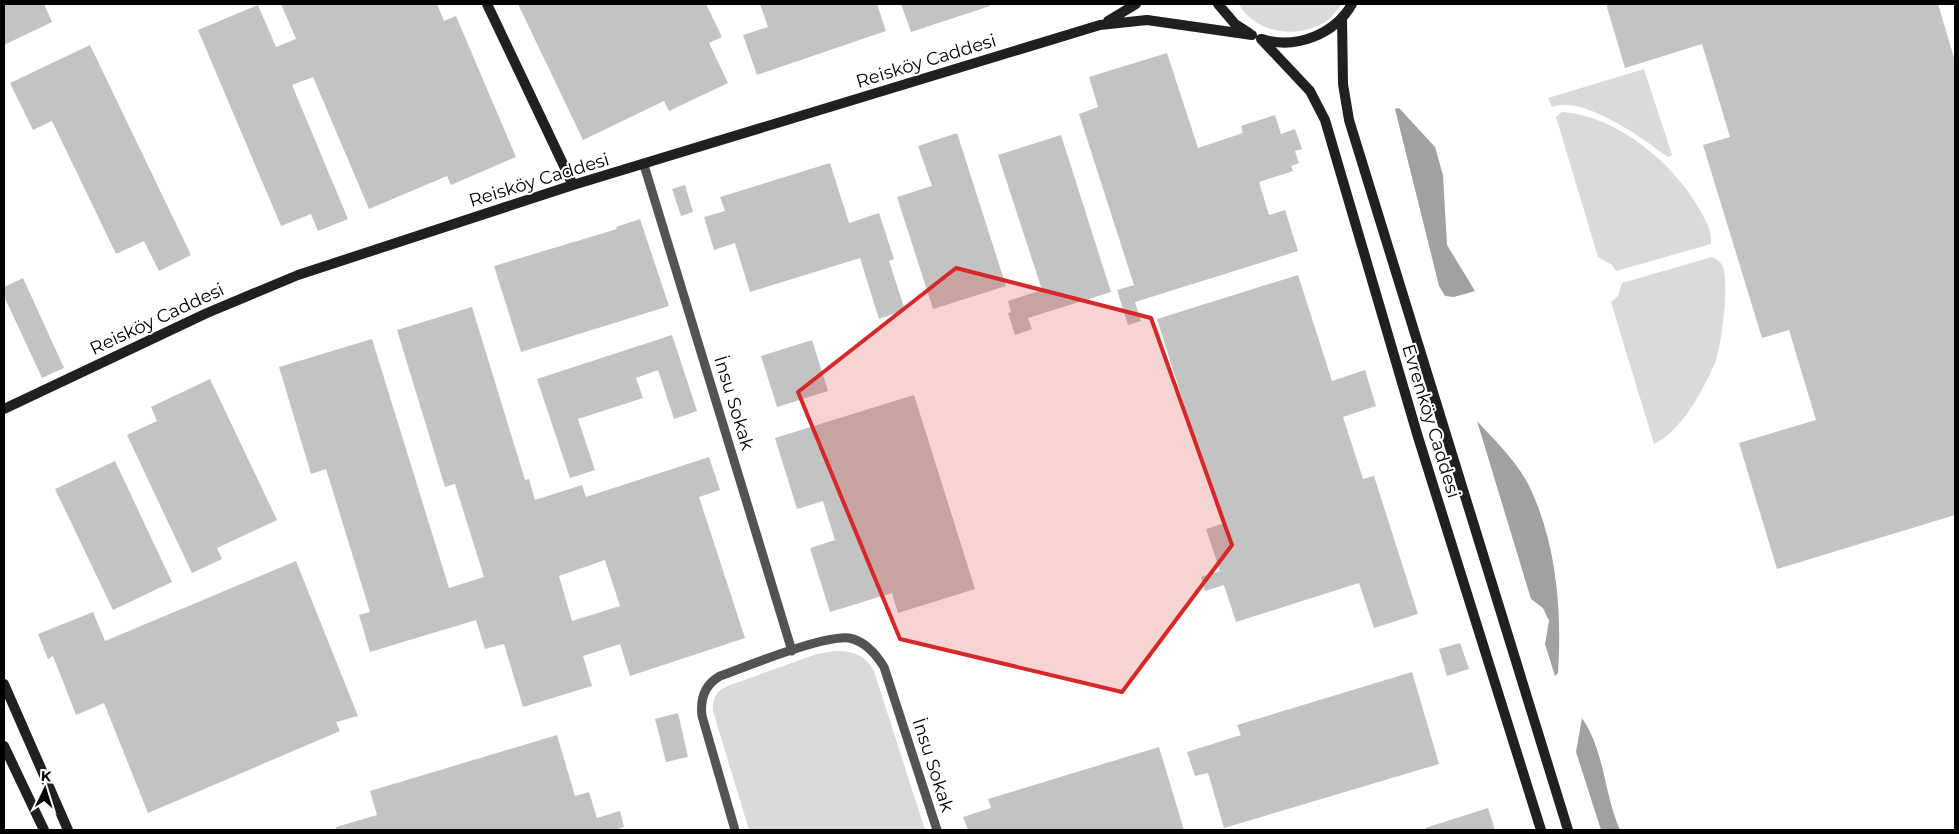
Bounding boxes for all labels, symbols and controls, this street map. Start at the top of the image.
street label: Reisköy Caddesi [853,29,999,93]
street label: Reisköy Caddesi [466,148,612,212]
street label: Reisköy Caddesi [86,278,228,360]
street label: Evrenköy Caddesi [1397,341,1465,501]
street label: İnsu Sokak [709,353,759,453]
street label: İnsu Sokak [907,715,959,815]
north arrow [20,764,70,814]
text: K [40,767,52,785]

